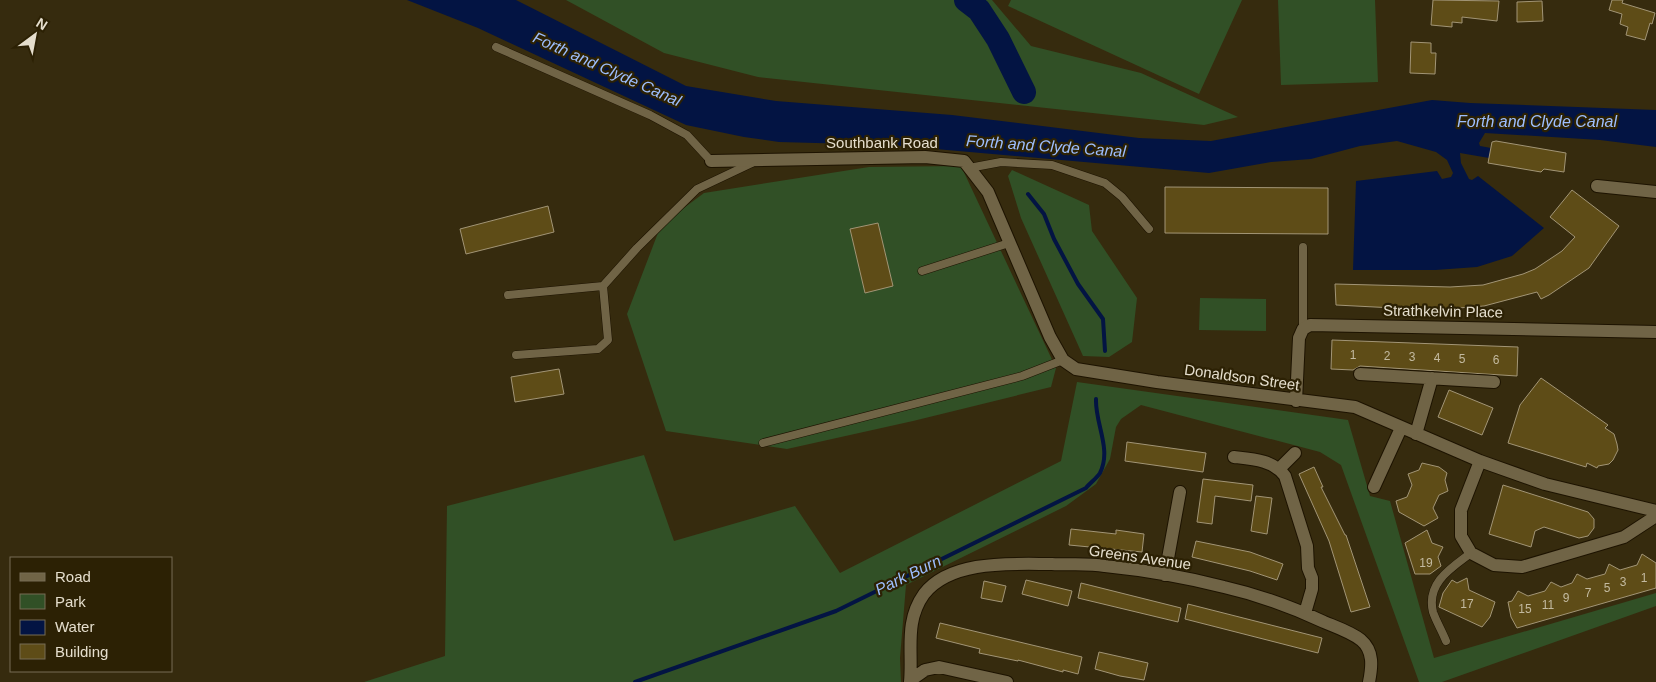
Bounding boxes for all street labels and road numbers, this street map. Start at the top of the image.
street label: Southbank Road [826,134,938,151]
street label: Strathkelvin Place [1383,301,1503,321]
street label: Donaldson Street [1183,361,1301,394]
street label: Greens Avenue [1088,541,1192,573]

